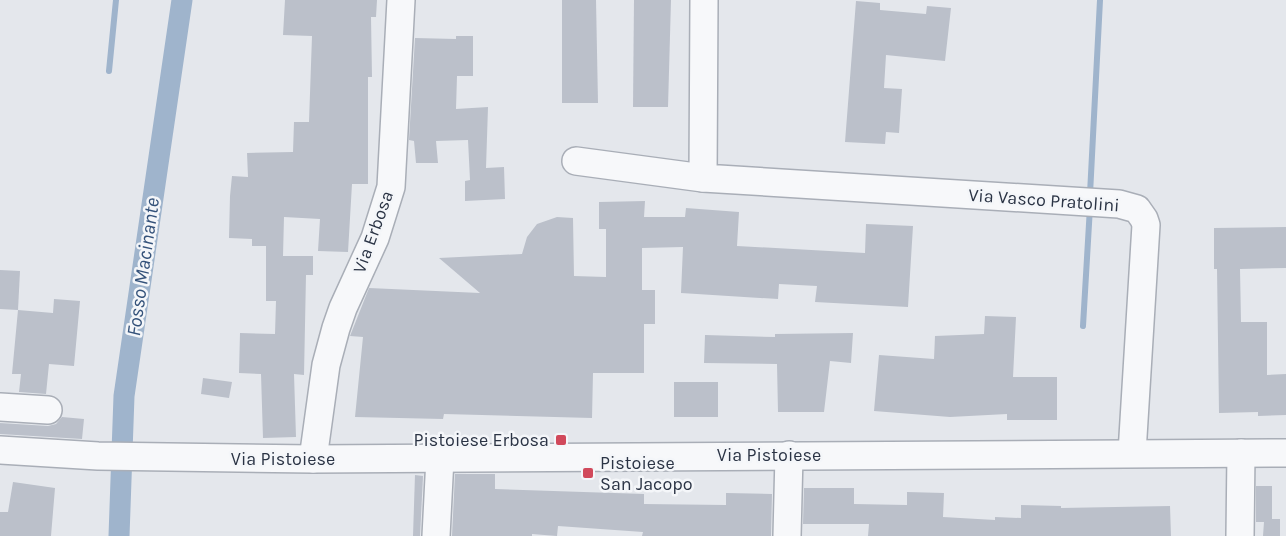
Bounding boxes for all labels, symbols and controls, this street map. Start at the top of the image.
street label: Via Vasco Pratolini [968,184,1120,216]
street label: Via Erbosa [348,188,398,276]
water label: Fosso Macinante [122,196,164,338]
place label: Pistoiese Erbosa [414,429,549,451]
marker: Pistoiese Erbosa [554,433,568,447]
street label: Via Pistoiese [717,444,821,466]
street label: Via Pistoiese [231,448,335,470]
place label: Pistoiese San Jacopo [600,452,693,495]
marker: Pistoiese San Jacopo [581,466,595,480]

